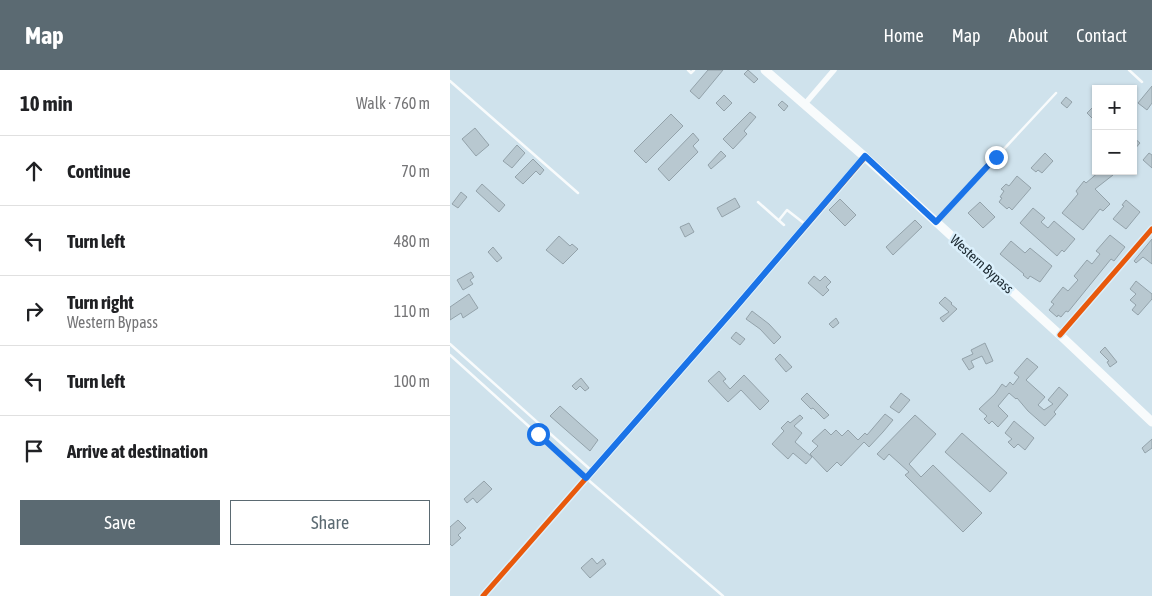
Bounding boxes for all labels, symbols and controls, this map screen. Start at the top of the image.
text: Map [25,22,64,49]
text: Home [884,25,924,46]
text: Map [952,25,981,46]
text: About [1009,25,1048,46]
text: Contact [1076,25,1127,46]
map controls [1092,85,1137,175]
button: + [1092,85,1137,130]
text: 10 min [20,91,73,115]
text: Walk · 760 m [356,94,430,112]
button: − [1092,130,1137,175]
route end [985,146,1008,169]
icon: ahead [20,157,48,185]
text: Continue [67,160,131,182]
text: 70 m [401,162,430,180]
icon: left [20,227,48,255]
text: Turn left [67,230,125,252]
street label: Western Bypass [947,231,1017,297]
text: 480 m [394,232,430,250]
text: Turn right [67,291,134,313]
icon: right [20,297,48,325]
text: 110 m [394,302,430,320]
text: Western Bypass [67,313,158,331]
icon: left [20,367,48,395]
text: Turn left [67,370,125,392]
text: 100 m [394,372,430,390]
route start [527,423,550,446]
icon: arrive [20,437,48,465]
text: Arrive at destination [67,440,208,462]
button: Save [20,500,220,545]
button: Share [230,500,430,545]

